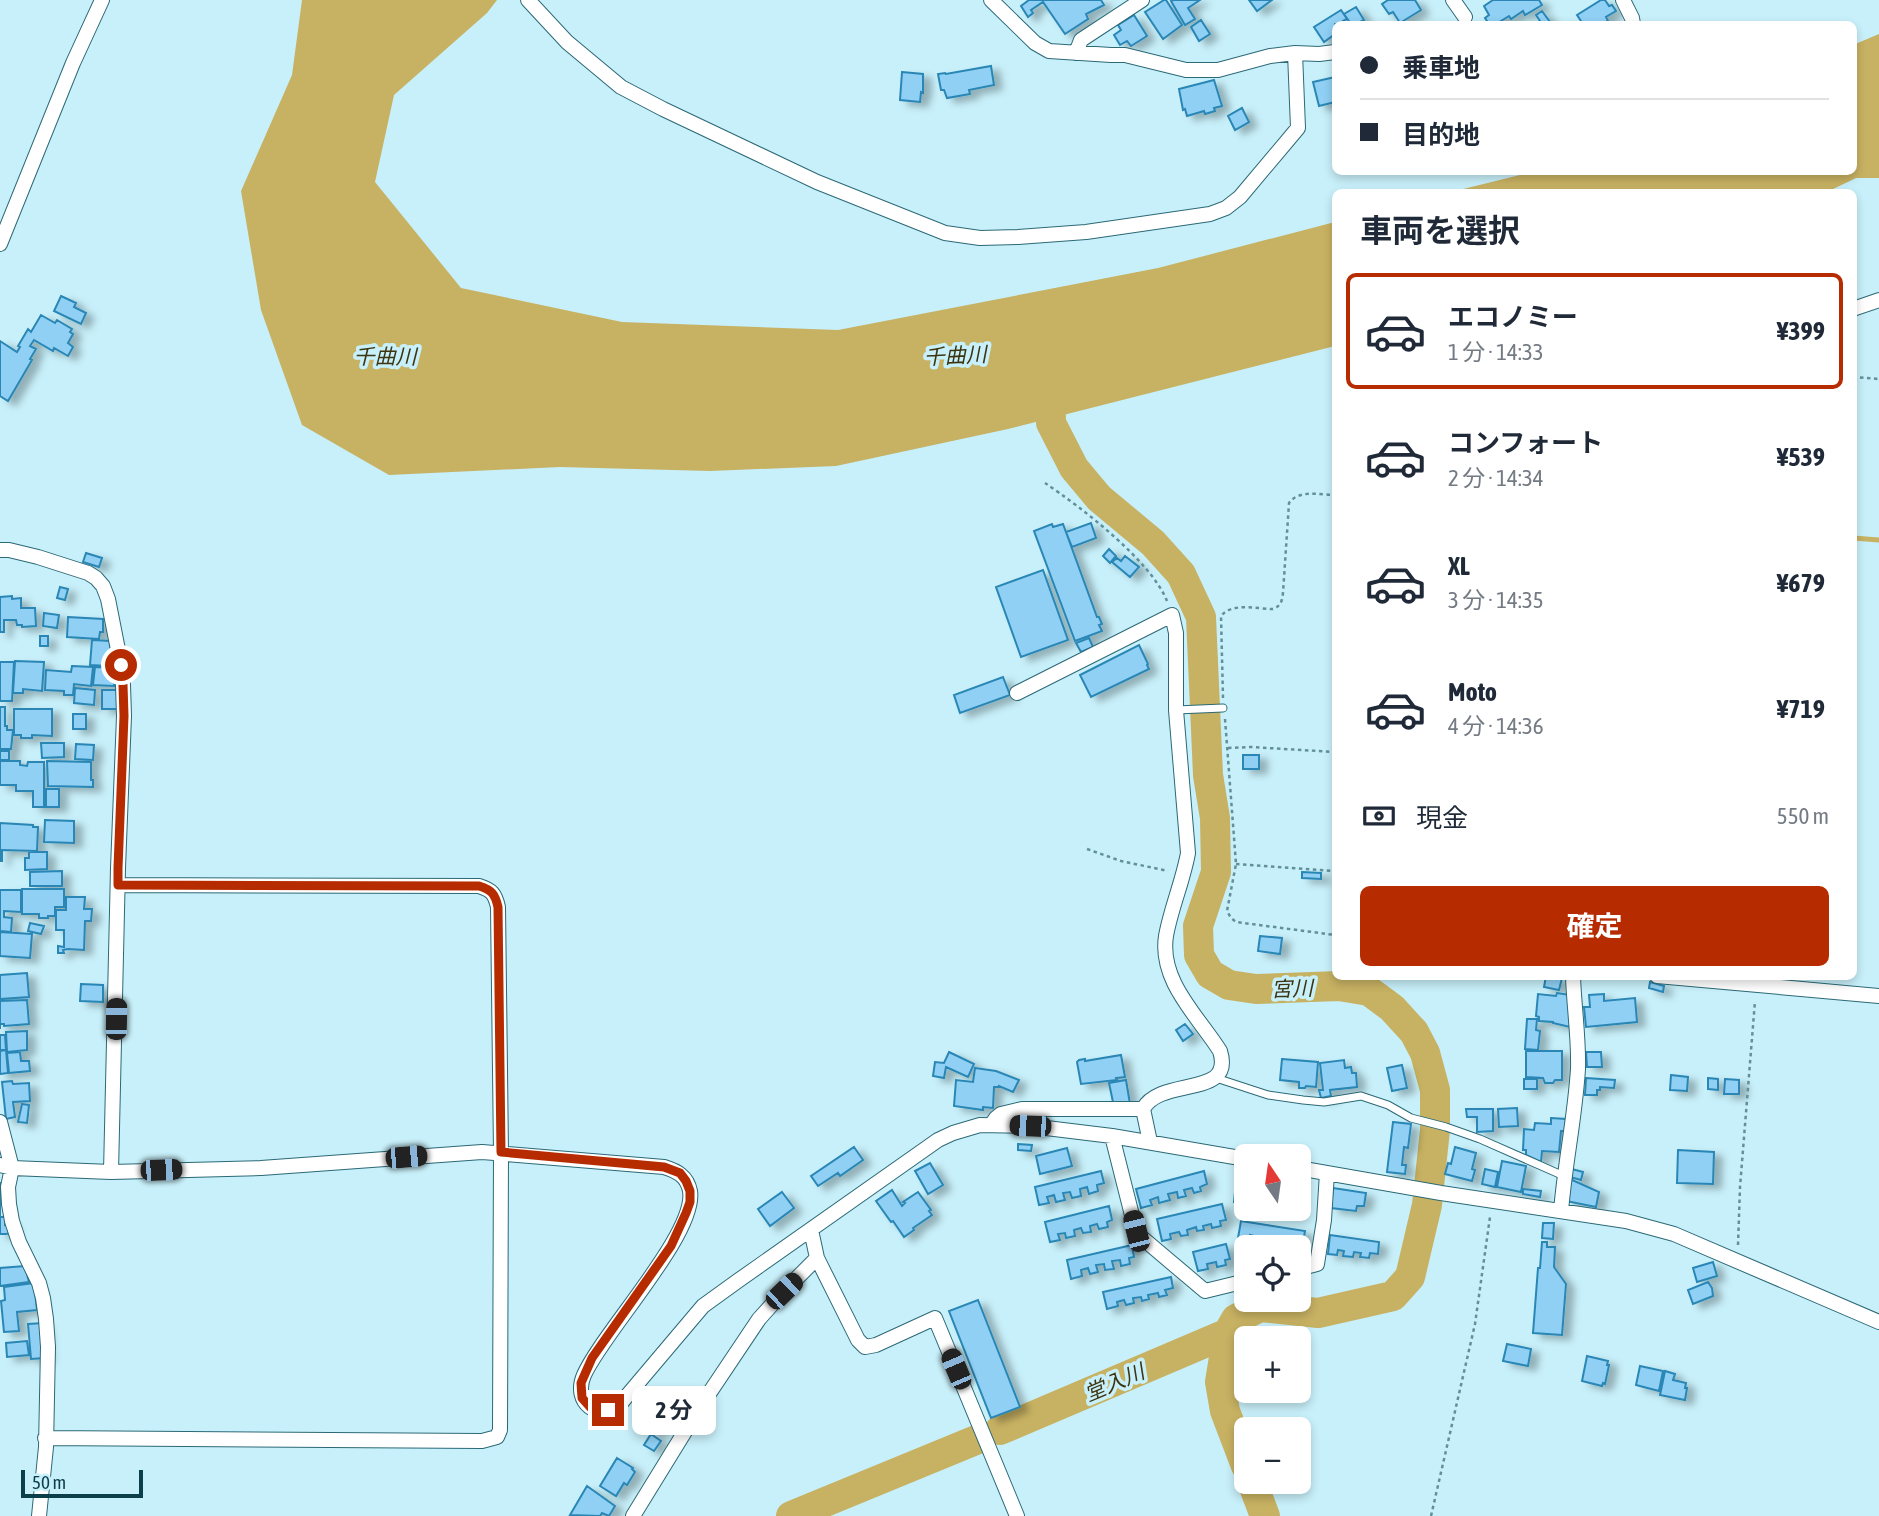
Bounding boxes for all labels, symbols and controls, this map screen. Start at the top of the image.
text: 乗車地 [1402,53,1480,83]
text: 目的地 [1402,120,1480,150]
text: 車両を選択 [1360,212,1520,249]
icon: car [1364,300,1427,363]
text: エコノミー [1448,302,1578,332]
text: ¥399 [1777,316,1825,346]
text: 1 分 · 14:33 [1448,339,1544,365]
water label: 千曲川 [923,341,989,369]
water label: 千曲川 [354,344,418,368]
icon: car [1364,426,1427,489]
text: コンフォート [1448,428,1603,458]
text: ¥539 [1777,442,1825,472]
text: 2 分 · 14:34 [1448,465,1544,491]
text: XL [1448,551,1470,581]
icon: car [1364,552,1427,615]
text: ¥679 [1777,568,1825,598]
text: 3 分 · 14:35 [1448,587,1544,613]
route start [105,649,137,681]
text: Moto [1448,677,1497,707]
icon: car [1364,678,1427,741]
text: ¥719 [1777,694,1825,724]
text: 4 分 · 14:36 [1448,713,1544,739]
icon: cash [1360,797,1398,835]
text: 現金 [1416,803,1468,833]
text: 550 m [1777,803,1829,829]
button: 確定 [1360,886,1829,966]
water label: 宮川 [1271,975,1315,1001]
car [106,998,127,1040]
car [1009,1115,1052,1137]
north arrow [1234,1144,1311,1222]
map controls [1234,1144,1311,1494]
car [385,1145,428,1169]
car [140,1159,183,1181]
car [1121,1208,1152,1254]
button: locate [1234,1235,1311,1312]
car [762,1269,807,1313]
button: + [1234,1326,1311,1403]
car [939,1346,974,1392]
water label: 堂入川 [1080,1358,1150,1405]
callout: 2 分 [632,1386,716,1434]
route end [592,1394,624,1426]
text: 2 分 [656,1397,692,1423]
button: − [1234,1417,1311,1494]
scale bar [21,1467,144,1499]
text: 50 m [32,1471,66,1493]

